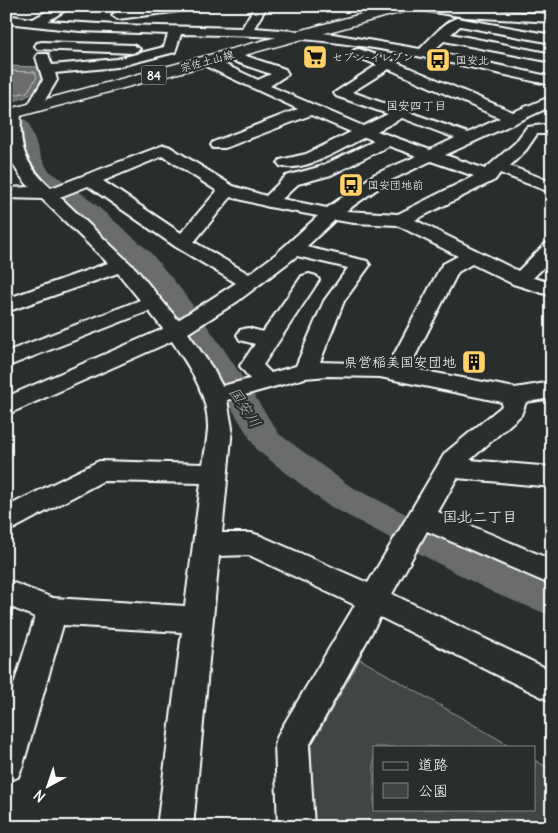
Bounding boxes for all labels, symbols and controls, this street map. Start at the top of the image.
supermarket icon: セブン-イレブン [302,44,328,70]
street label: 宗佐土山線 [179,47,235,75]
bus stop icon: 国安北 [425,47,451,73]
place label: セブン-イレブン [332,50,414,64]
place label: 国安北 [456,53,489,67]
road number: 84 [142,66,166,84]
district label: 国安四丁目 [386,98,446,113]
bus stop icon: 国安団地前 [338,172,364,198]
place label: 国安団地前 [368,178,423,192]
building icon: 県営稲美国安団地 [461,349,487,375]
place label: 県営稲美国安団地 [344,353,456,371]
water label: 国安川 [225,383,265,431]
district label: 国北二丁目 [442,507,518,526]
legend [373,746,536,810]
text: 道路 [418,755,448,774]
north arrow [22,760,72,810]
text: 公園 [418,781,448,800]
text: N [30,786,49,806]

